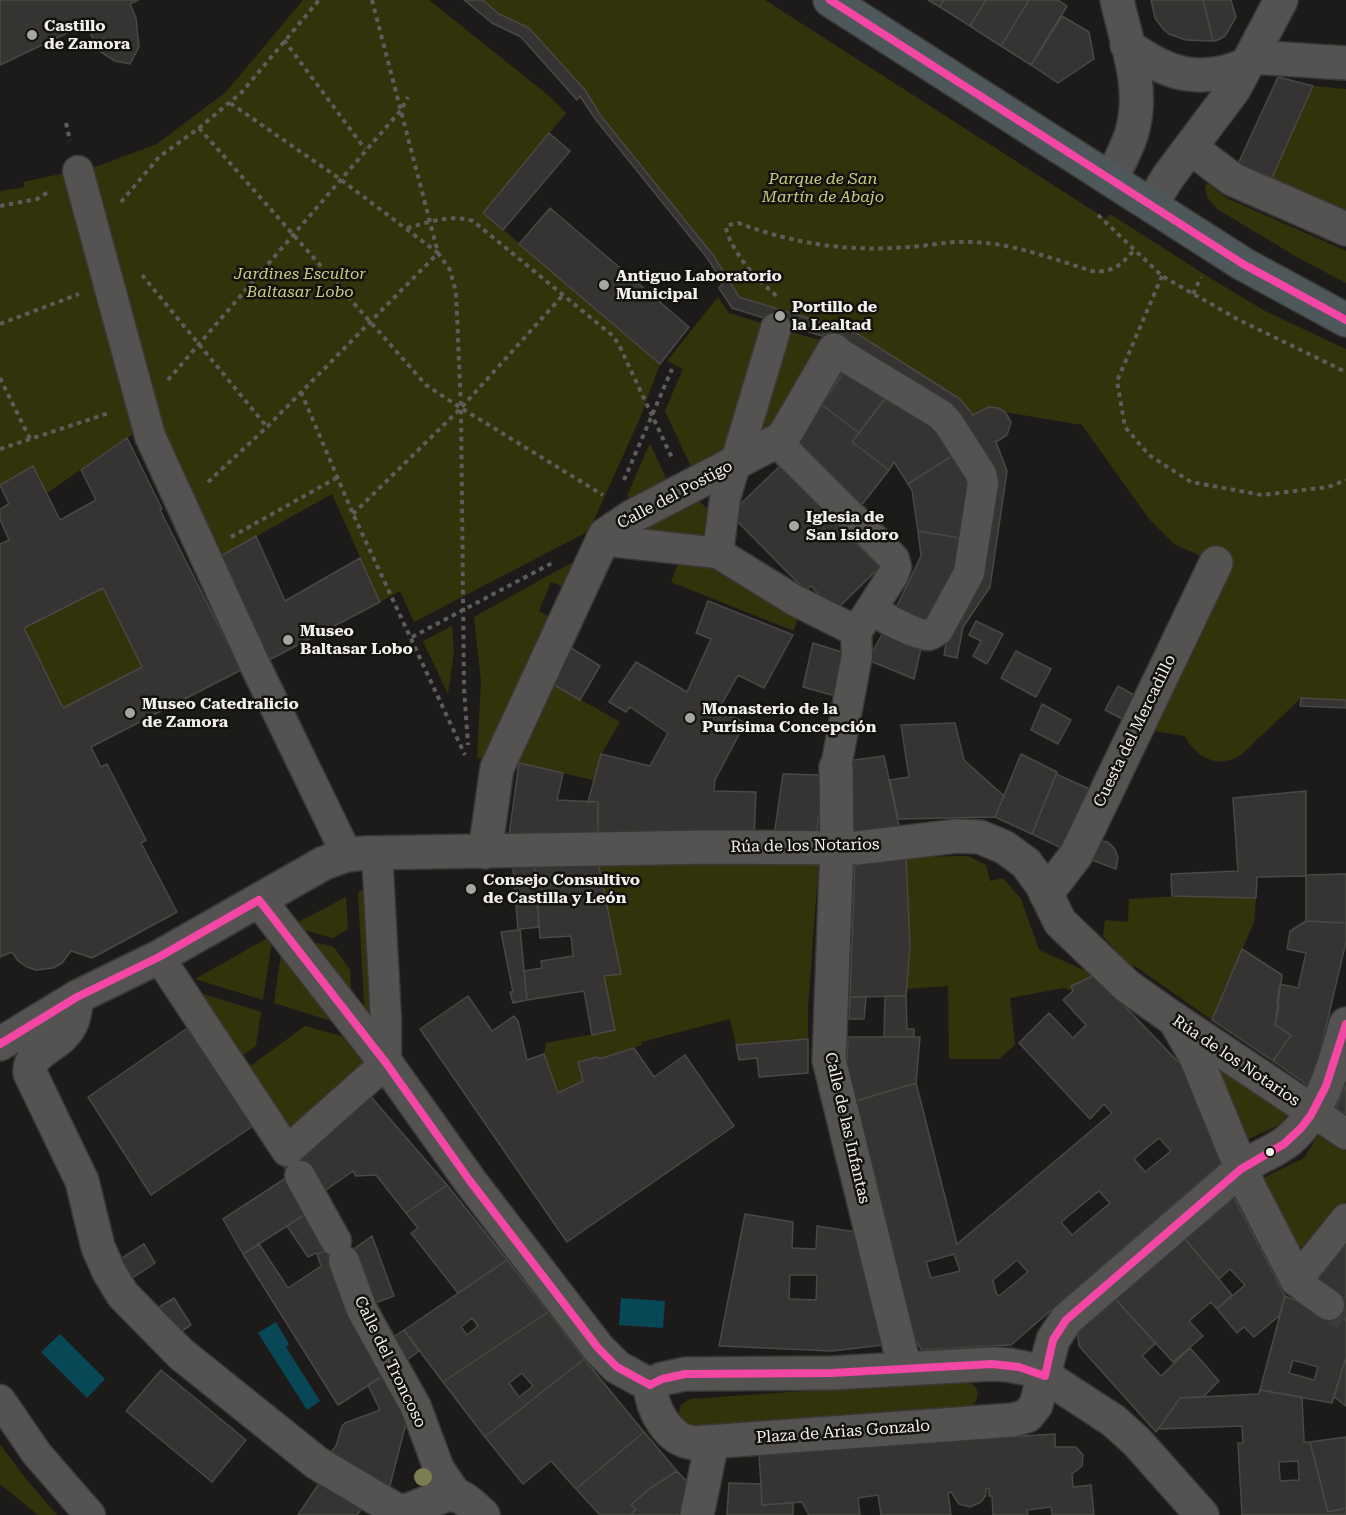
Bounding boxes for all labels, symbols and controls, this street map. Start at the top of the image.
place label: Castillo de Zamora [44,16,130,54]
marker: Castillo de Zamora [25,28,39,42]
park label: Parque de San Martín de Abajo [762,169,884,207]
park label: Jardines Escultor Baltasar Lobo [234,264,366,302]
place label: Antiguo Laboratorio Municipal [616,266,782,304]
marker: Antiguo Laboratorio Municipal [597,278,611,292]
place label: Portillo de la Lealtad [792,297,877,335]
marker: Portillo de la Lealtad [773,309,787,323]
street label: Calle del Postigo [614,457,736,533]
place label: Iglesia de San Isidoro [806,507,899,545]
marker: Iglesia de San Isidoro [787,519,801,533]
place label: Museo Baltasar Lobo [300,621,413,659]
marker: Museo Baltasar Lobo [281,633,295,647]
street label: Cuesta del Mercadillo [1090,652,1180,810]
place label: Museo Catedralicio de Zamora [142,694,299,732]
place label: Monasterio de la Purísima Concepción [702,699,876,737]
marker: Museo Catedralicio de Zamora [123,706,137,720]
marker: Monasterio de la Purísima Concepción [683,711,697,725]
street label: Rúa de los Notarios [730,835,880,857]
place label: Consejo Consultivo de Castilla y León [483,870,640,908]
marker: Consejo Consultivo de Castilla y León [464,882,478,896]
street label: Rúa de los Notarios [1169,1011,1303,1111]
street label: Calle de las Infantas [820,1050,874,1206]
unlabelled marker [1264,1146,1276,1158]
street label: Calle del Troncoso [350,1293,430,1431]
street label: Plaza de Arias Gonzalo [755,1416,931,1448]

